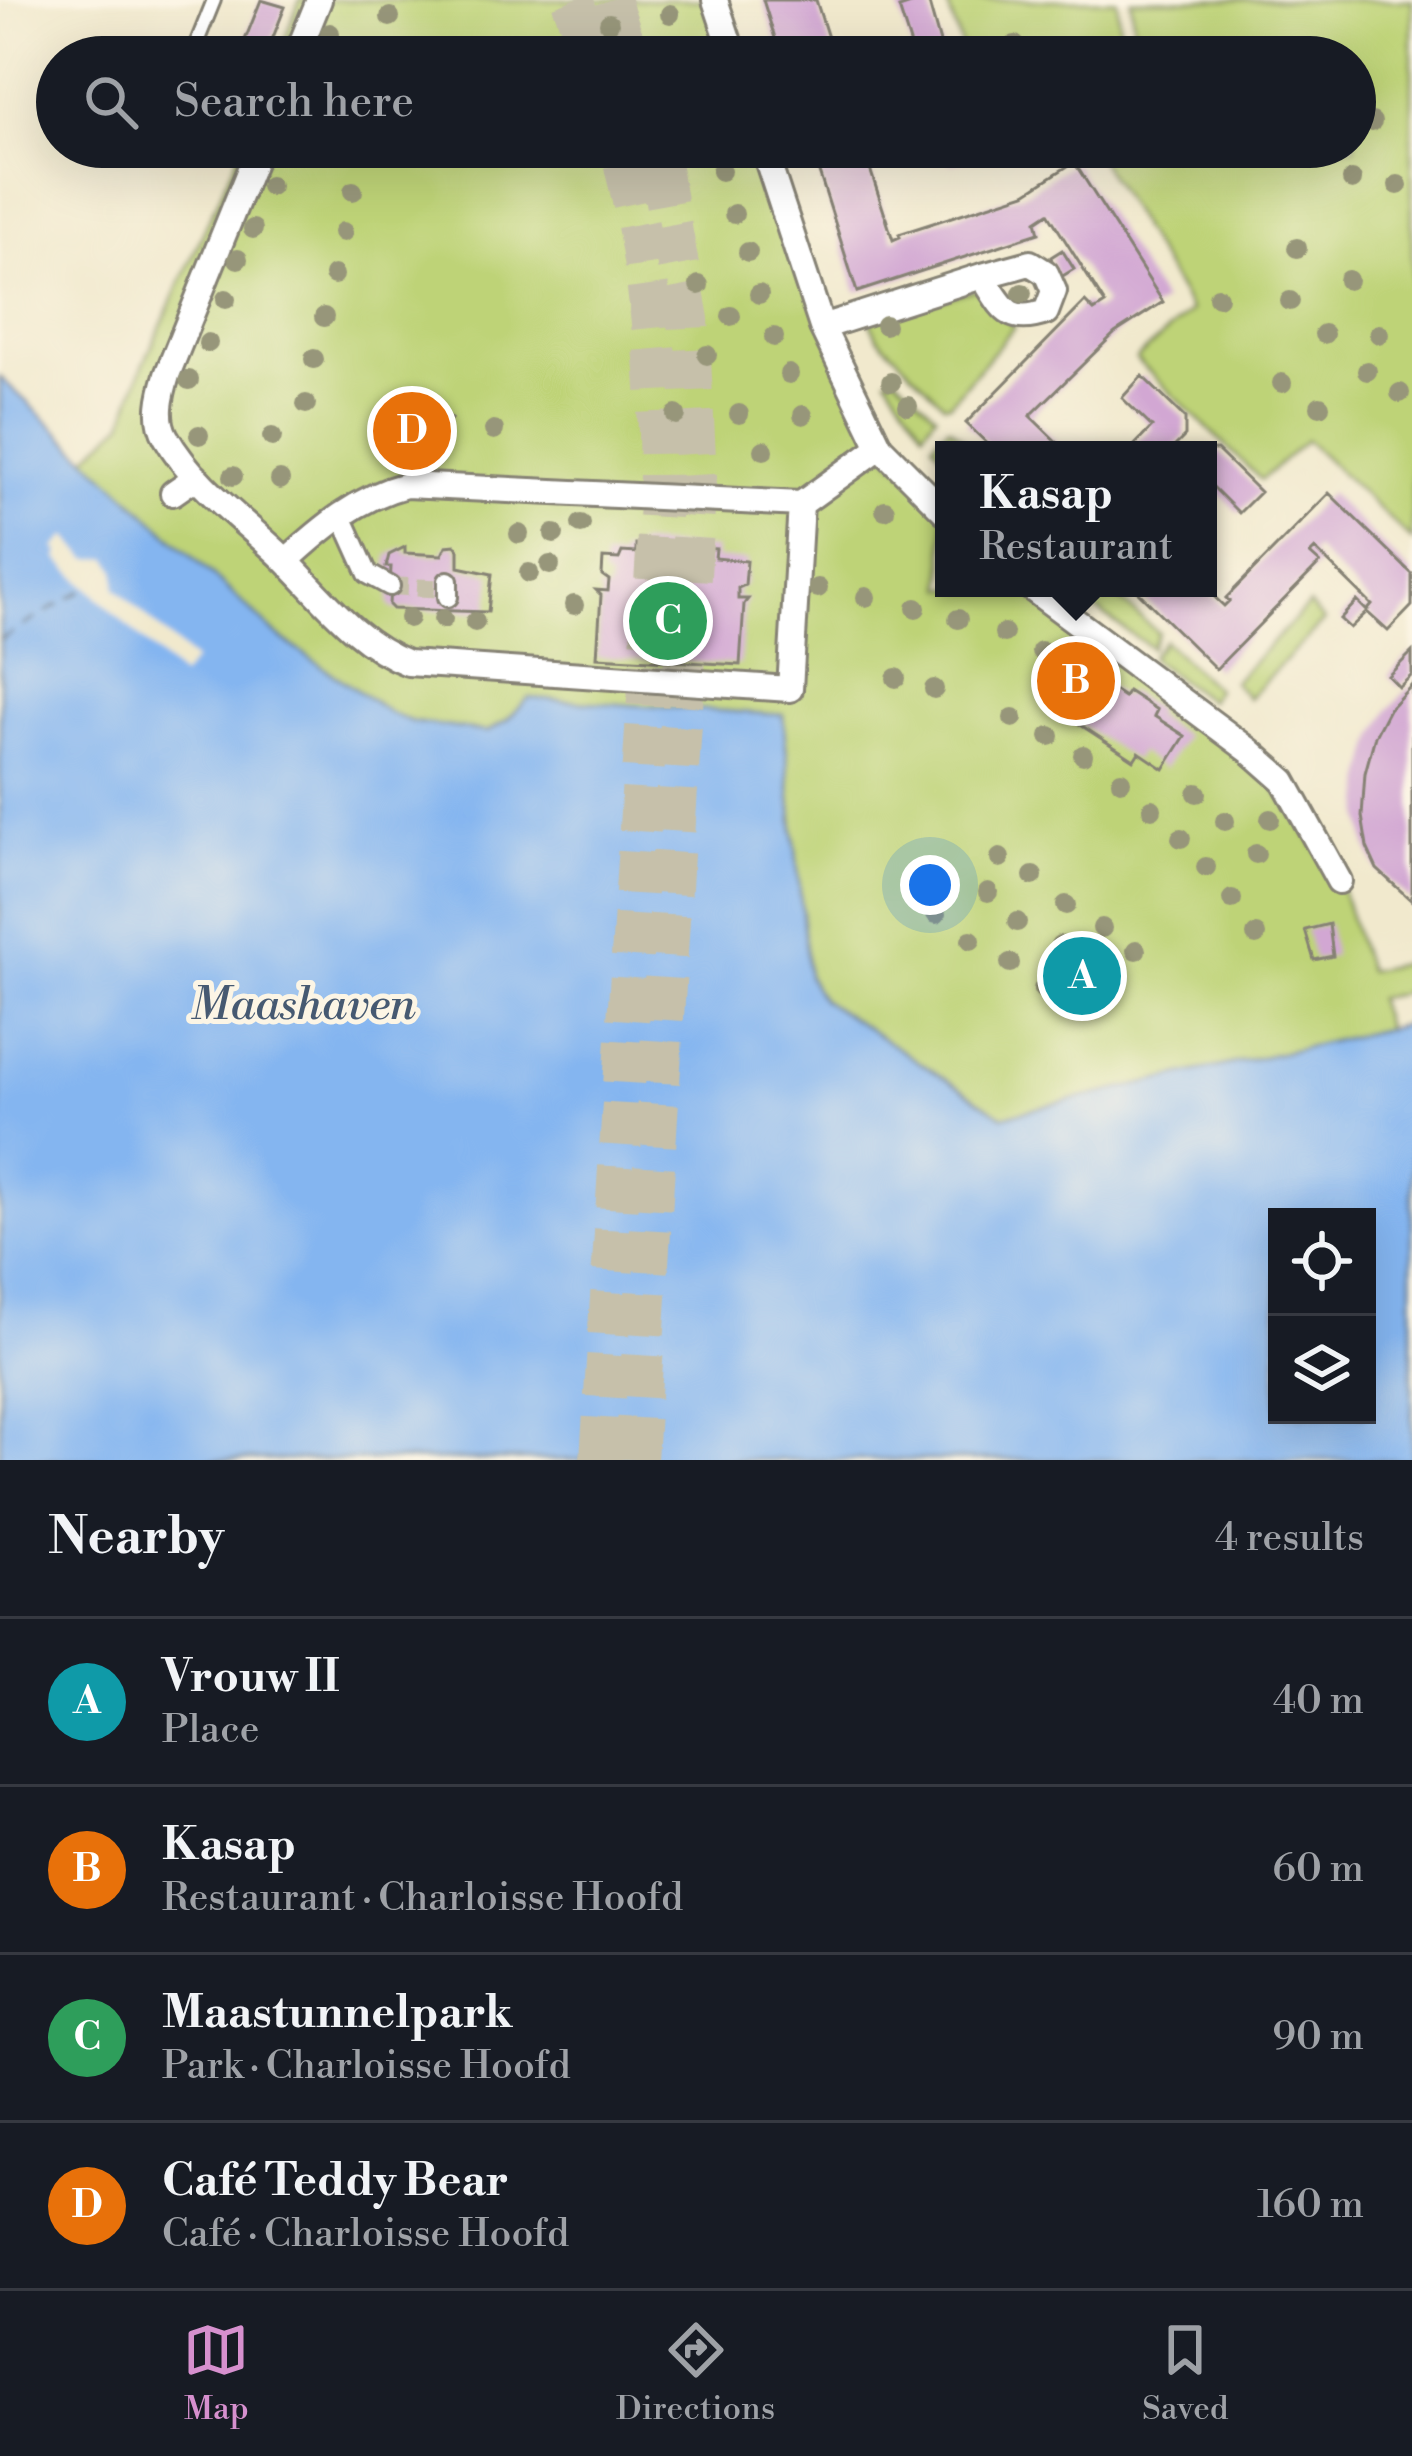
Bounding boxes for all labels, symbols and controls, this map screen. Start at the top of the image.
search box [36,36,1376,168]
icon: search [78,69,144,135]
text: Search here [174,74,414,131]
pin: D [373,386,451,476]
popup [935,441,1217,597]
text: Kasap [979,466,1113,523]
text: Restaurant [979,523,1173,572]
pin: C [629,576,707,666]
pin: B [1037,636,1115,726]
your location [900,855,960,915]
pin: A [1043,931,1121,1021]
water label: Maashaven [191,977,416,1034]
map controls [1268,1208,1376,1424]
button: locate [1268,1208,1376,1316]
button: layers [1268,1316,1376,1424]
text: Nearby [48,1506,224,1570]
text: 4 results [1215,1514,1364,1563]
text: Vrouw II [162,1649,340,1706]
text: A [73,1677,101,1726]
text: 40 m [1273,1677,1364,1726]
text: Place [162,1706,259,1755]
text: Kasap [162,1817,296,1874]
text: B [72,1845,102,1894]
text: 60 m [1272,1845,1364,1894]
text: Restaurant · Charloisse Hoofd [162,1874,683,1923]
text: Maastunnelpark [162,1985,513,2042]
text: C [73,2013,101,2062]
text: 90 m [1272,2013,1364,2062]
text: Park · Charloisse Hoofd [162,2042,571,2091]
text: Café Teddy Bear [162,2153,509,2210]
text: D [71,2181,103,2230]
text: 160 m [1257,2181,1364,2230]
text: Café · Charloisse Hoofd [162,2210,569,2259]
tab: Map [183,2317,249,2430]
tab: Directions [616,2317,775,2430]
tab: Saved [1142,2317,1229,2430]

